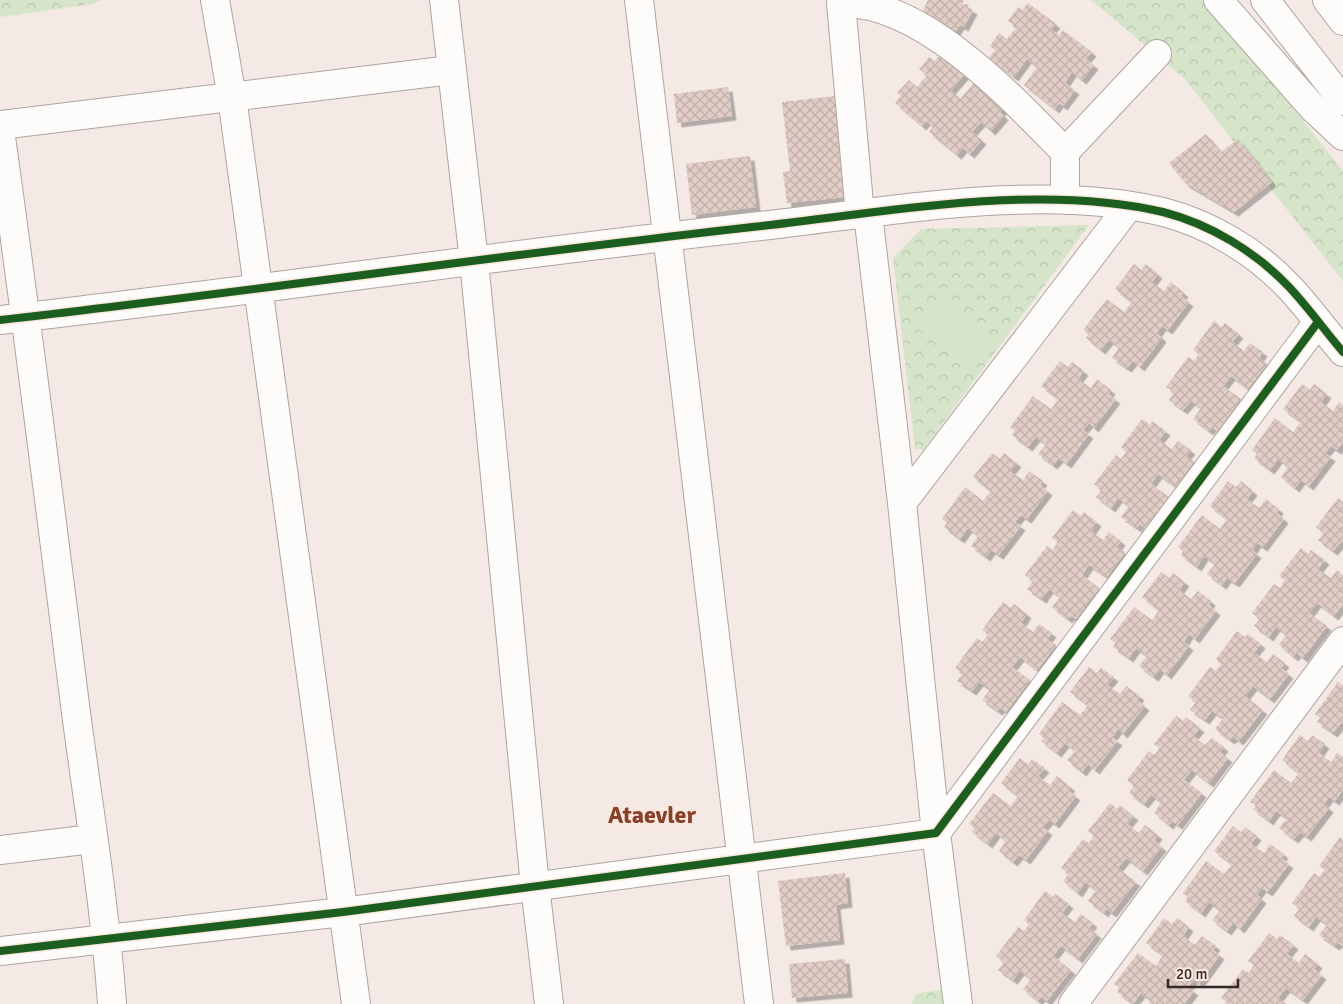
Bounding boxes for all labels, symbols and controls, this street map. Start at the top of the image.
district label: Ataevler [608,800,696,830]
scale bar [1168,956,1238,988]
text: 20 m [1176,965,1207,983]

